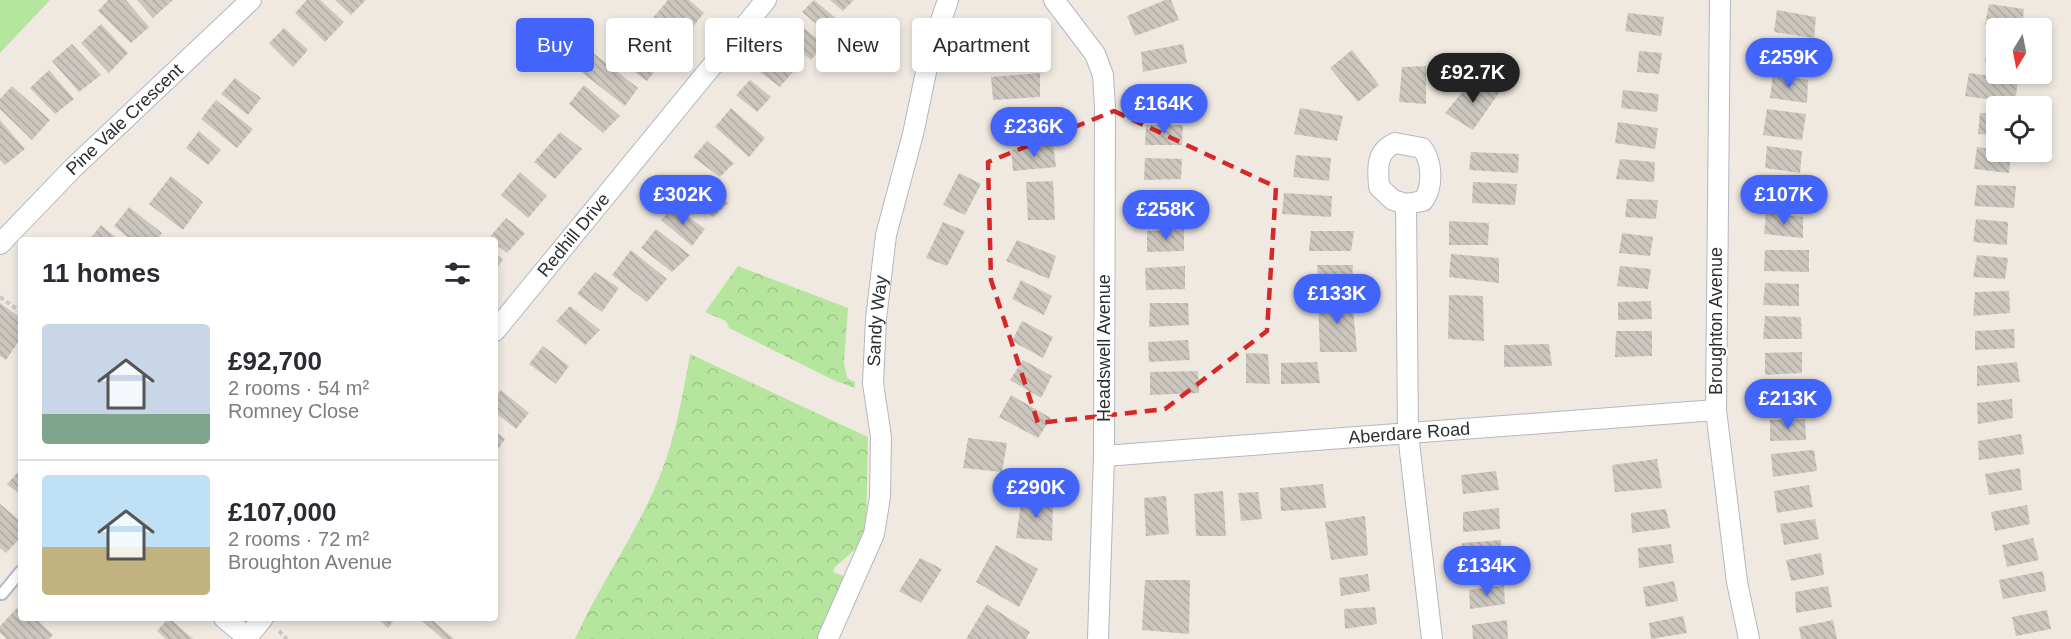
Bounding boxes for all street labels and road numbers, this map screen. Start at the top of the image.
street label: Pine Vale Crescent [62,60,187,179]
street label: Redhill Drive [533,189,614,281]
street label: Broughton Avenue [1706,247,1726,395]
street label: Sandy Way [864,274,891,367]
street label: Headswell Avenue [1094,274,1114,422]
street label: Aberdare Road [1347,419,1471,448]

